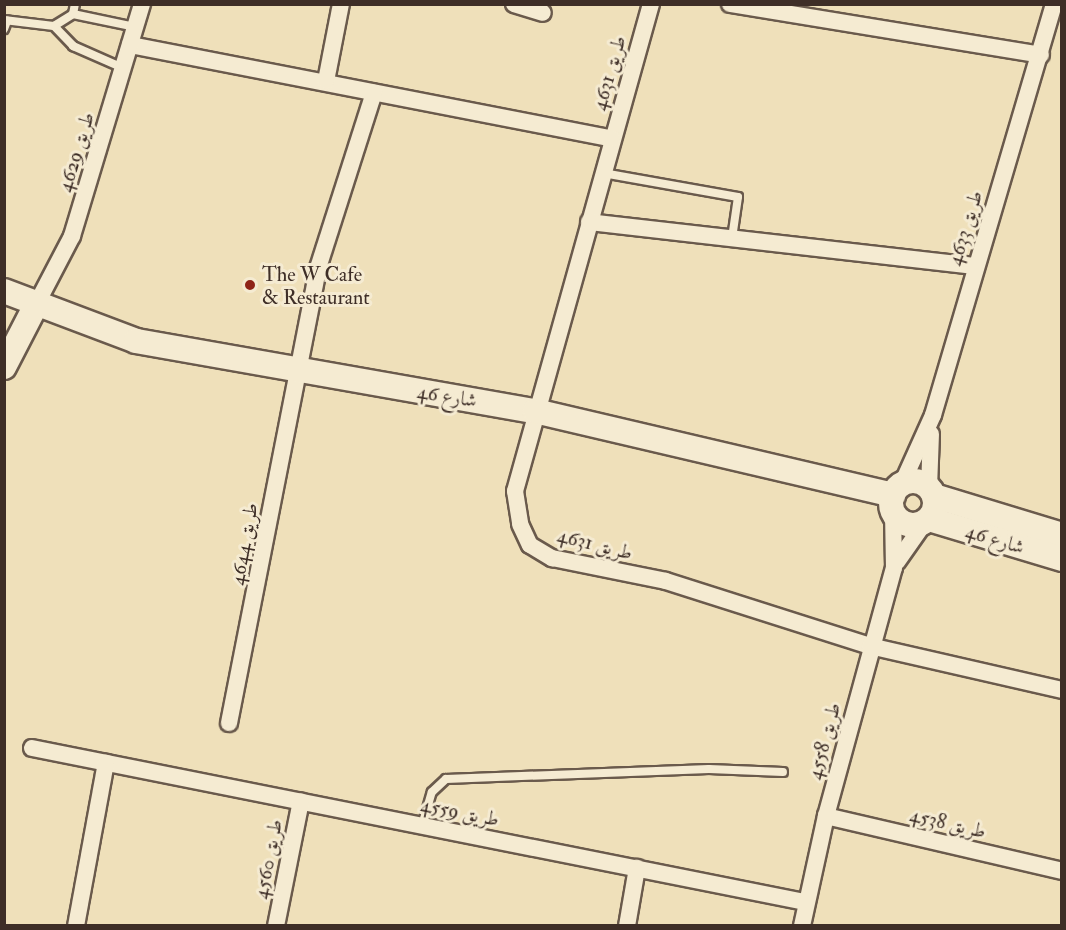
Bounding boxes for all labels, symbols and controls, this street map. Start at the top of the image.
street label: طريق 4631 [587,33,631,113]
street label: طريق 4629 [53,109,99,195]
street label: طريق 4633 [942,188,988,268]
place label: The W Cafe & Restaurant [262,262,370,309]
marker: The W Cafe & Restaurant [243,278,257,292]
street label: شارع 46 [416,379,478,413]
street label: طريق 4644 [225,501,263,587]
street label: شارع 46 [963,519,1027,559]
street label: طريق 4631 [555,523,635,565]
street label: طريق 4558 [802,700,846,782]
street label: طريق 4559 [419,793,501,831]
street label: طريق 4538 [908,803,988,843]
street label: طريق 4560 [249,817,287,901]

